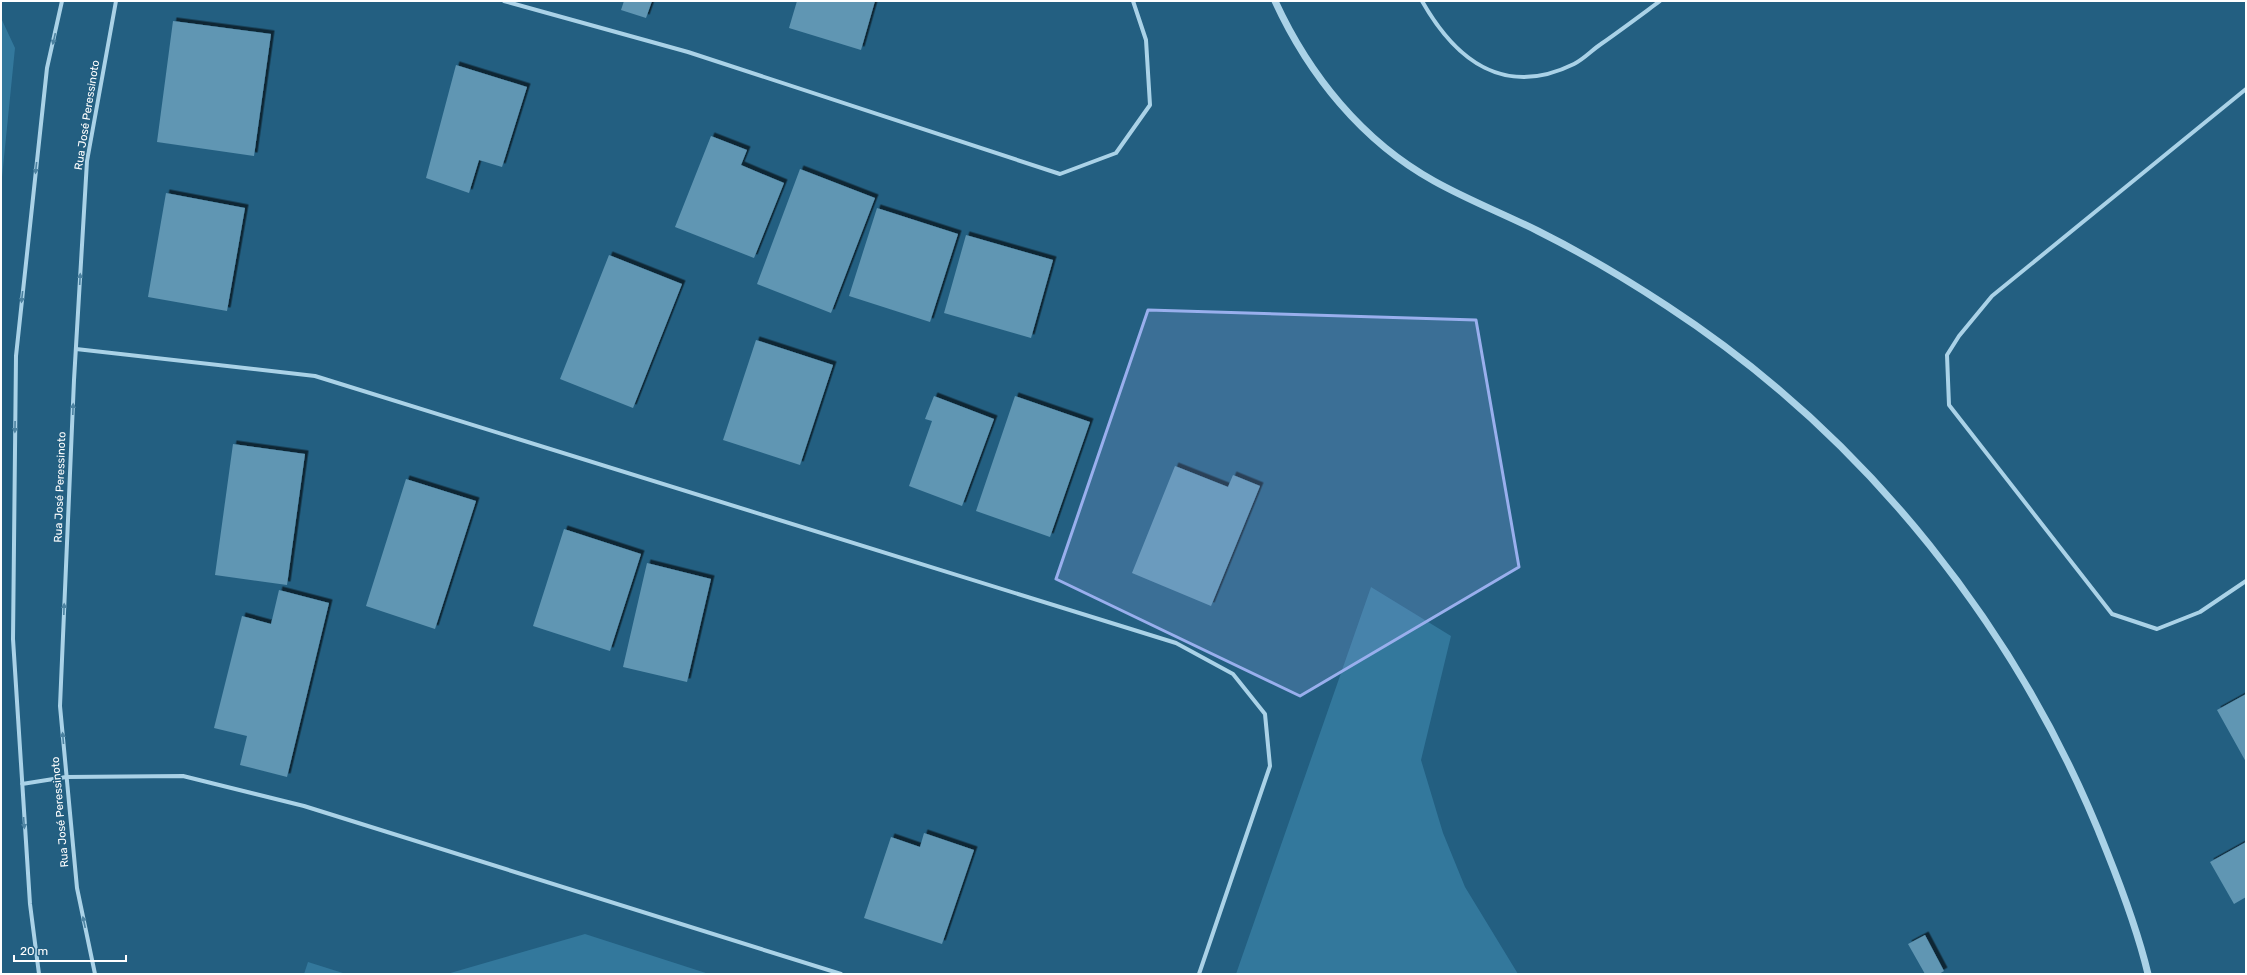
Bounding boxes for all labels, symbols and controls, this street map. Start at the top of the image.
one-way arrow [50,33,56,45]
street label: Rua José Peressinoto [72,59,102,171]
one-way arrow [33,162,40,174]
one-way arrow [77,273,84,285]
one-way arrow [19,291,26,303]
one-way arrow [69,403,76,415]
one-way arrow [12,421,18,434]
street label: Rua José Peressinoto [52,431,68,543]
one-way arrow [61,602,67,615]
one-way arrow [59,732,66,744]
street label: Rua José Peressinoto [49,756,71,868]
one-way arrow [21,817,28,829]
one-way arrow [80,916,86,928]
scale bar [14,937,126,963]
text: 20 m [20,944,48,958]

